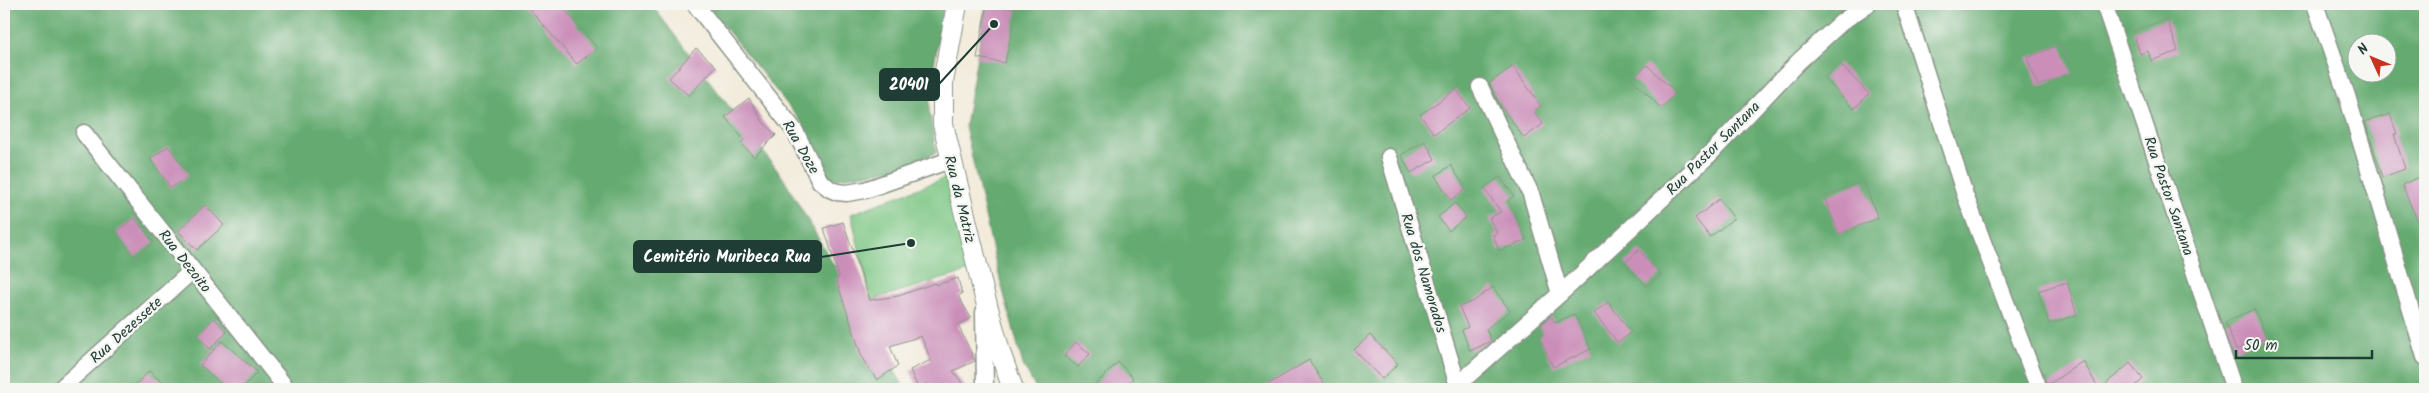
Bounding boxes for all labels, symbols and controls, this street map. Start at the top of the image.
north arrow [2346,32,2396,82]
text: N [2352,39,2374,60]
callout: 20401 [880,69,939,100]
text: 20401 [889,73,929,98]
street label: Rua Pastor Santana [1661,96,1766,201]
street label: Rua Doze [775,116,825,179]
street label: Rua Pastor Santana [2136,133,2200,259]
street label: Rua da Matriz [937,153,982,246]
street label: Rua dos Namorados [1393,210,1453,337]
street label: Rua Dezoito [152,225,217,299]
callout: Cemitério Muribeca Rua [634,241,821,272]
text: Cemitério Muribeca Rua [643,245,811,270]
street label: Rua Dezessete [85,291,169,370]
scale bar [2236,328,2373,360]
text: 50 m [2244,334,2278,358]

